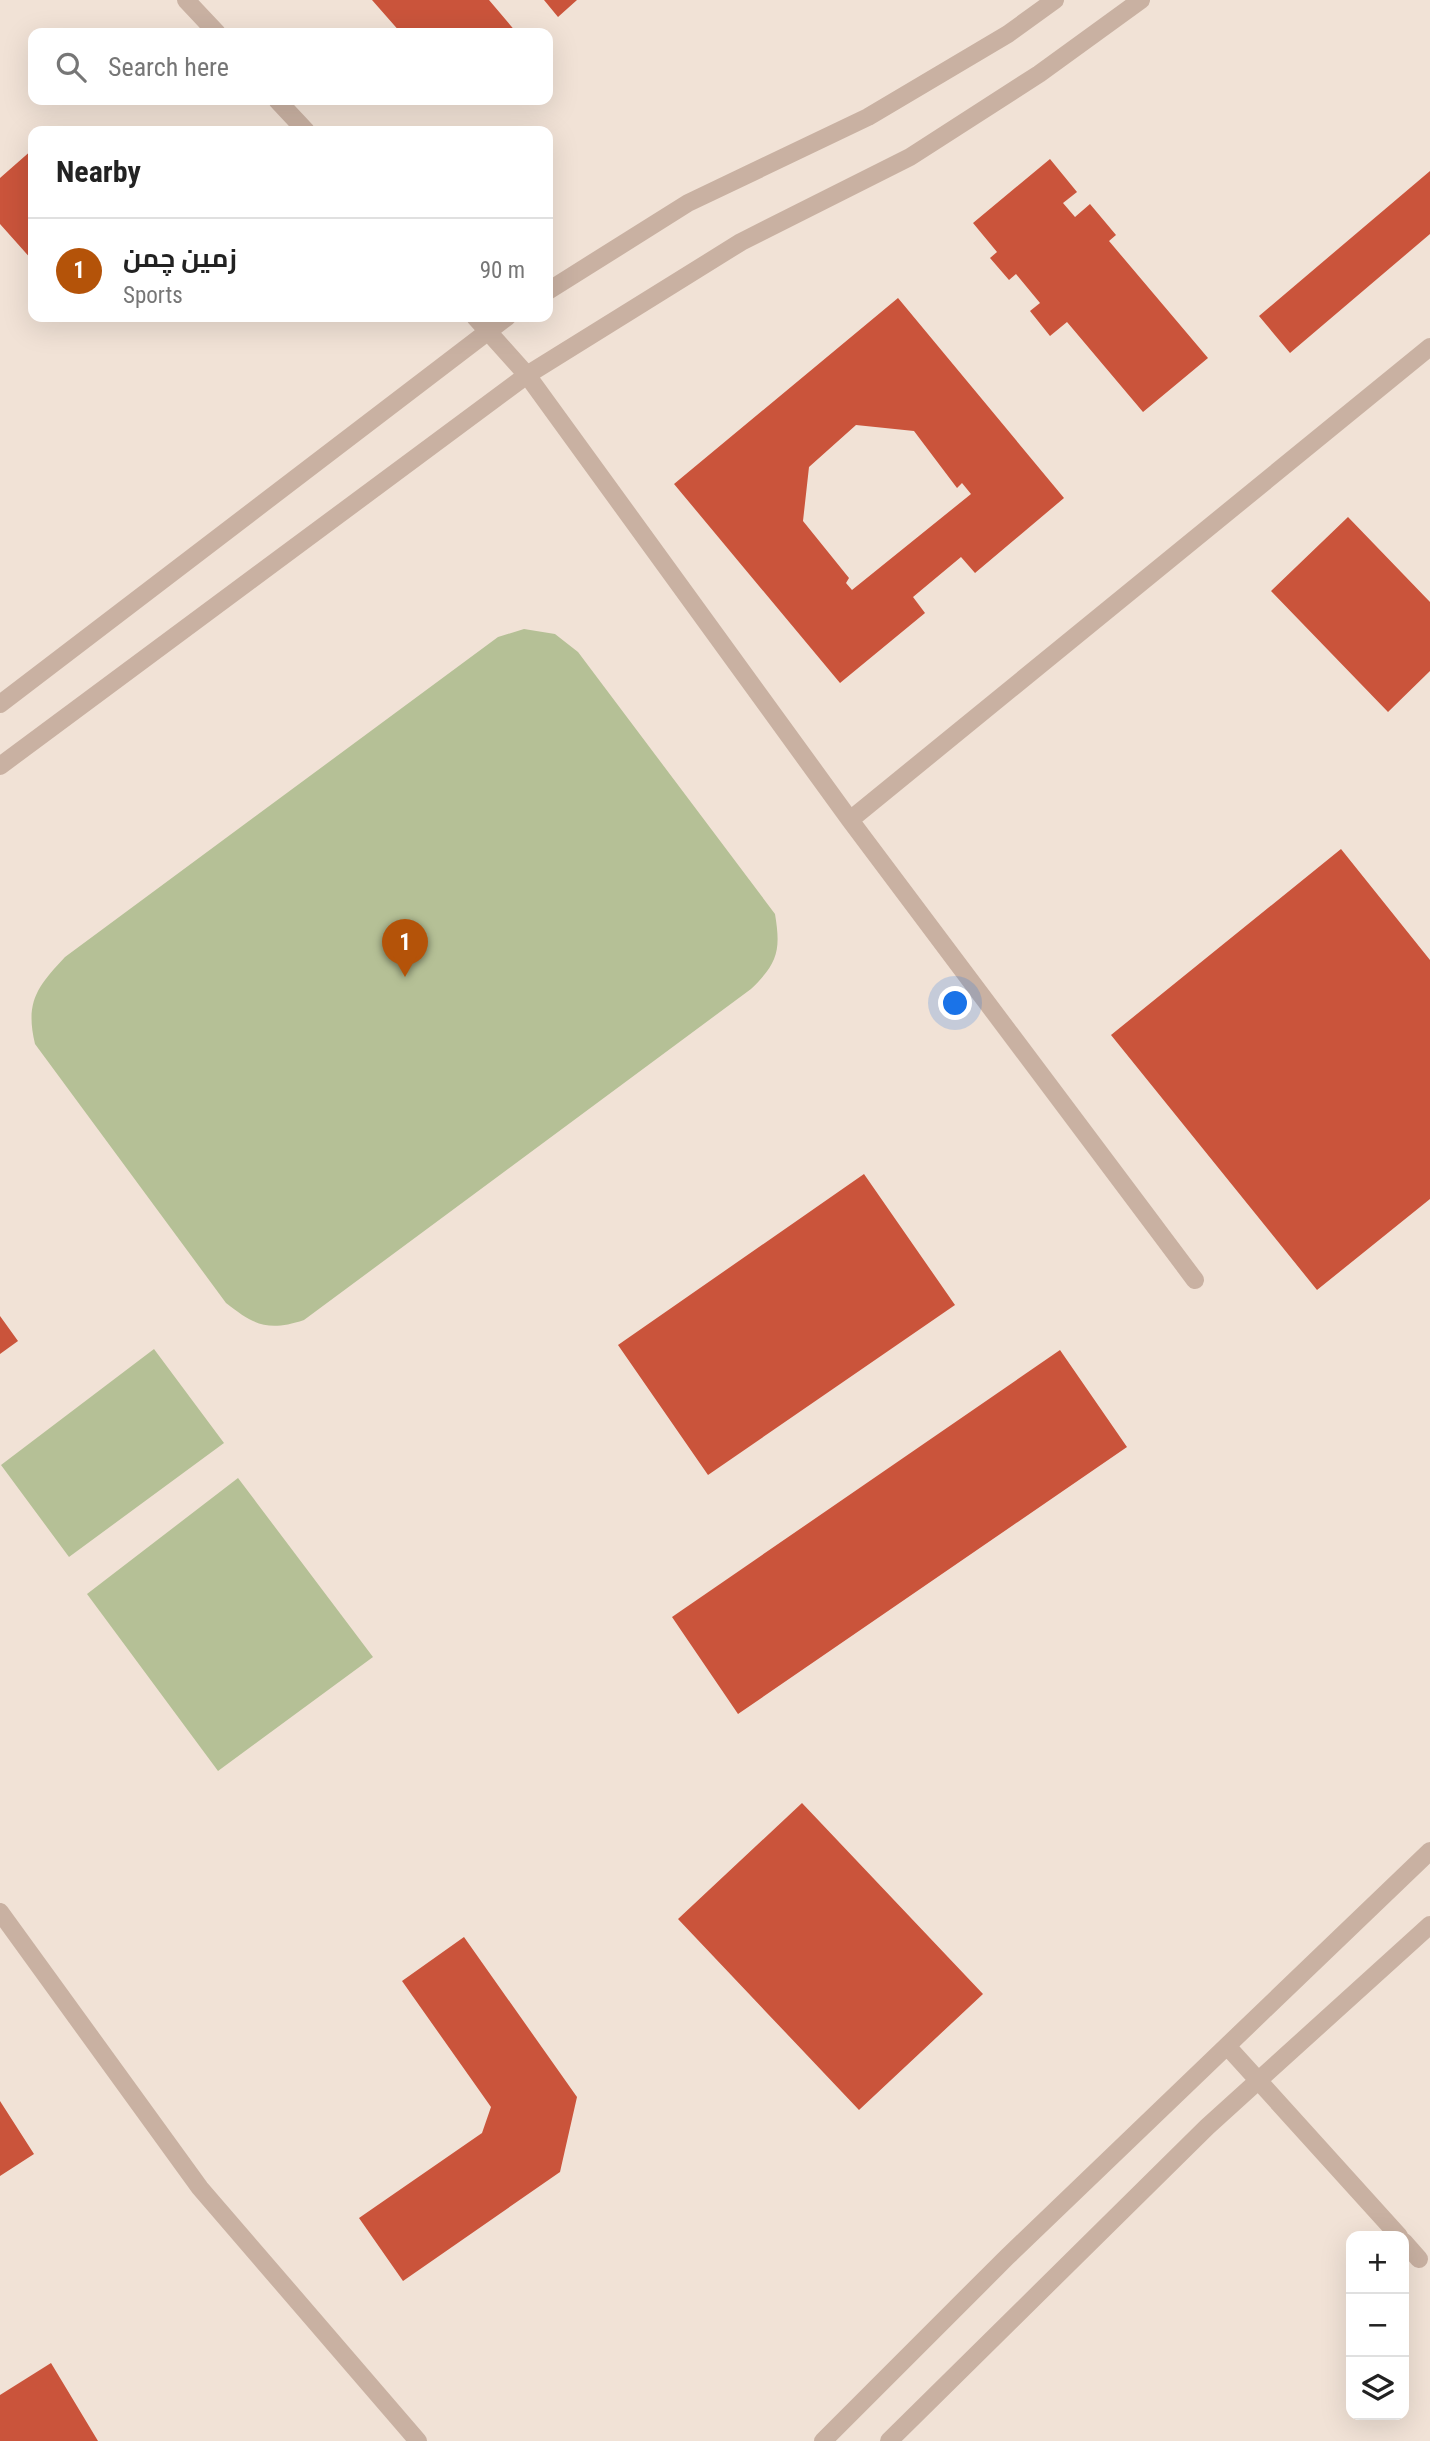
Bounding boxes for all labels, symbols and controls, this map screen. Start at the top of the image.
search box [28,28,553,105]
icon: search [52,48,90,86]
text: Search here [108,52,229,82]
text: Nearby [56,154,141,189]
text: زمین چمن [123,243,237,273]
text: 1 [73,257,85,284]
text: 90 m [480,257,525,284]
text: Sports [123,282,183,309]
pin: 1 [382,919,428,977]
your location [938,986,972,1020]
map controls [1346,2231,1409,2420]
button: + [1346,2231,1409,2294]
button: − [1346,2294,1409,2357]
button: layers [1346,2357,1409,2420]

